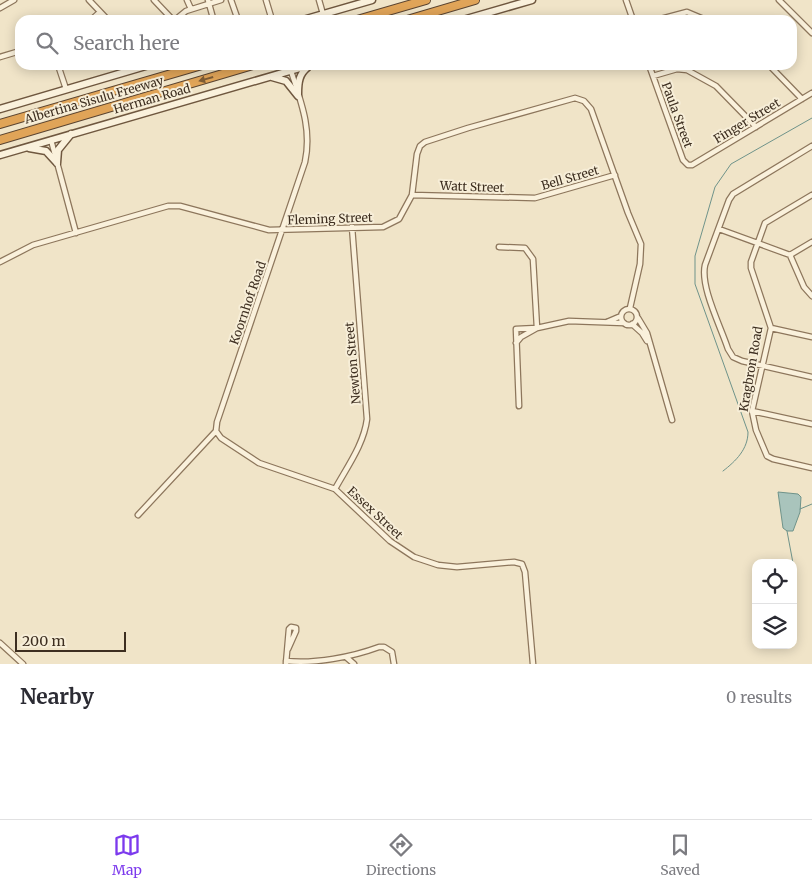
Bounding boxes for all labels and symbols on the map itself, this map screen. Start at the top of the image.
street label: Albertina Sisulu Freeway [22,72,165,127]
one-way arrow [199,75,214,83]
street label: Herman Road [112,80,192,117]
street label: Paula Street [659,80,696,150]
street label: Finger Street [711,95,783,146]
street label: Bell Street [539,162,601,193]
street label: Watt Street [439,178,505,195]
street label: Fleming Street [287,210,373,227]
street label: Koornhof Road [226,259,269,347]
street label: Newton Street [341,321,364,405]
street label: Kragbron Road [736,325,765,413]
street label: Essex Street [345,483,406,542]
scale bar [15,629,126,652]

